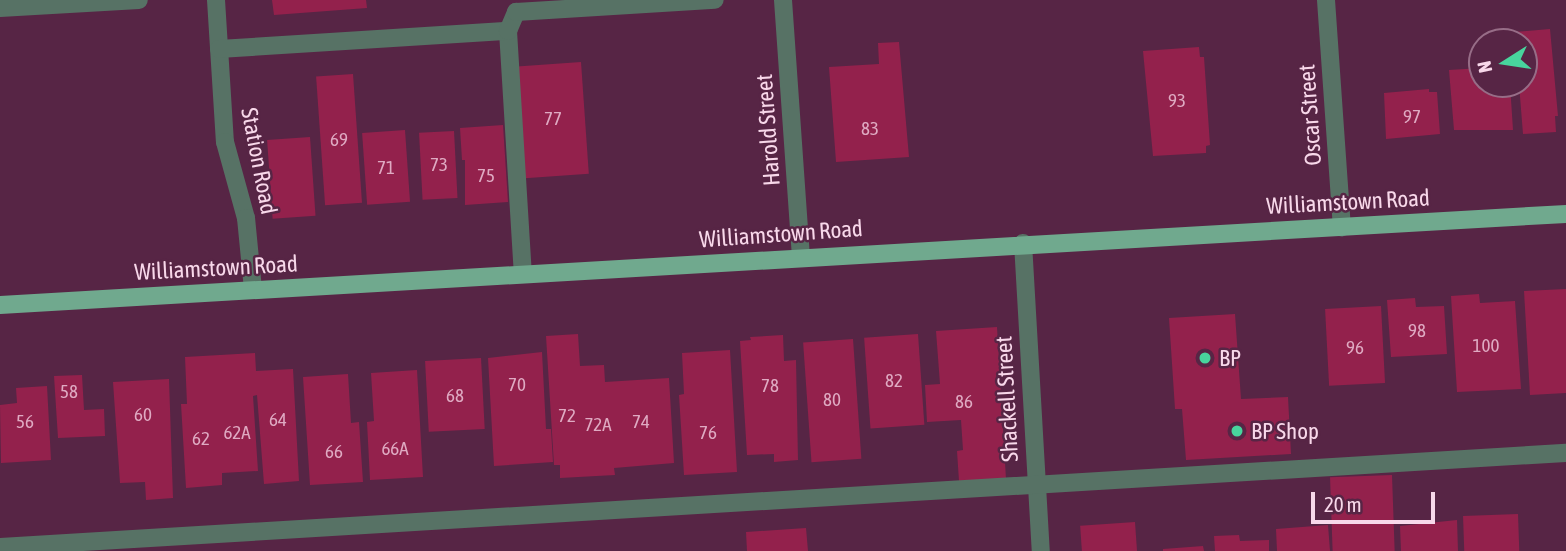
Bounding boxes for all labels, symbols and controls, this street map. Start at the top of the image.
north arrow [1468,28,1538,98]
text: N [1472,59,1496,75]
street label: Oscar Street [1293,64,1327,166]
street label: Harold Street [750,73,786,187]
house number: 93 [1168,90,1186,112]
street label: Station Road [235,105,283,217]
house number: 97 [1403,106,1421,128]
house number: 77 [544,108,562,130]
house number: 83 [861,118,879,140]
house number: 69 [330,129,348,151]
house number: 73 [430,154,448,176]
house number: 71 [377,157,395,179]
house number: 75 [477,165,495,187]
street label: Williamstown Road [1266,184,1430,220]
street label: Williamstown Road [698,215,864,253]
street label: Williamstown Road [134,250,298,286]
house number: 98 [1408,320,1426,342]
street label: Shackell Street [990,335,1024,463]
house number: 100 [1473,335,1499,357]
house number: 96 [1346,337,1364,359]
place label: BP [1219,344,1241,372]
marker: BP [1197,350,1213,366]
house number: 82 [885,370,903,392]
house number: 70 [508,374,526,396]
house number: 78 [761,375,779,397]
house number: 58 [60,381,78,403]
house number: 68 [446,385,464,407]
house number: 80 [823,389,841,411]
house number: 86 [955,391,973,413]
house number: 60 [134,404,152,426]
house number: 72 [558,405,576,427]
house number: 64 [269,409,287,431]
house number: 56 [16,411,34,433]
house number: 74 [632,411,650,433]
house number: 72A [584,414,612,436]
place label: BP Shop [1251,417,1319,445]
house number: 62A [223,422,251,444]
house number: 76 [699,422,717,444]
marker: BP Shop [1229,423,1245,439]
house number: 62 [192,428,210,450]
house number: 66A [381,438,409,460]
house number: 66 [325,441,343,463]
scale bar [1314,477,1438,522]
text: 20 m [1324,492,1362,516]

